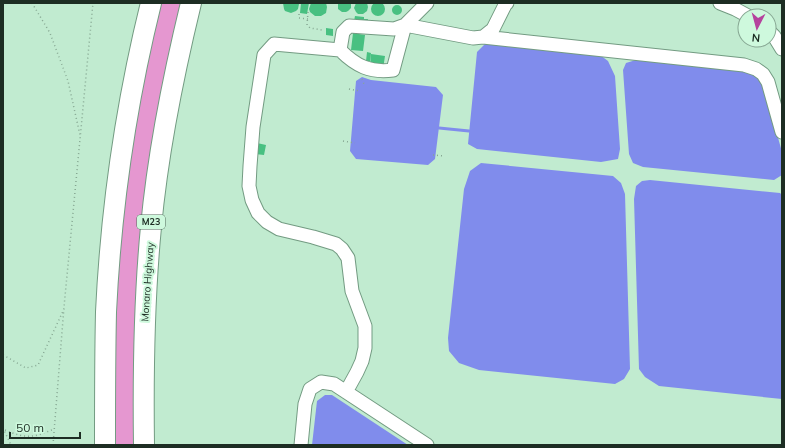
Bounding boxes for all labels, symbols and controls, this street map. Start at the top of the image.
north arrow [737,8,777,48]
text: N [751,31,761,45]
road number: M23 [137,215,165,229]
street label: Monaro Highway [138,241,157,322]
scale bar [10,414,80,440]
text: 50 m [16,420,44,435]

